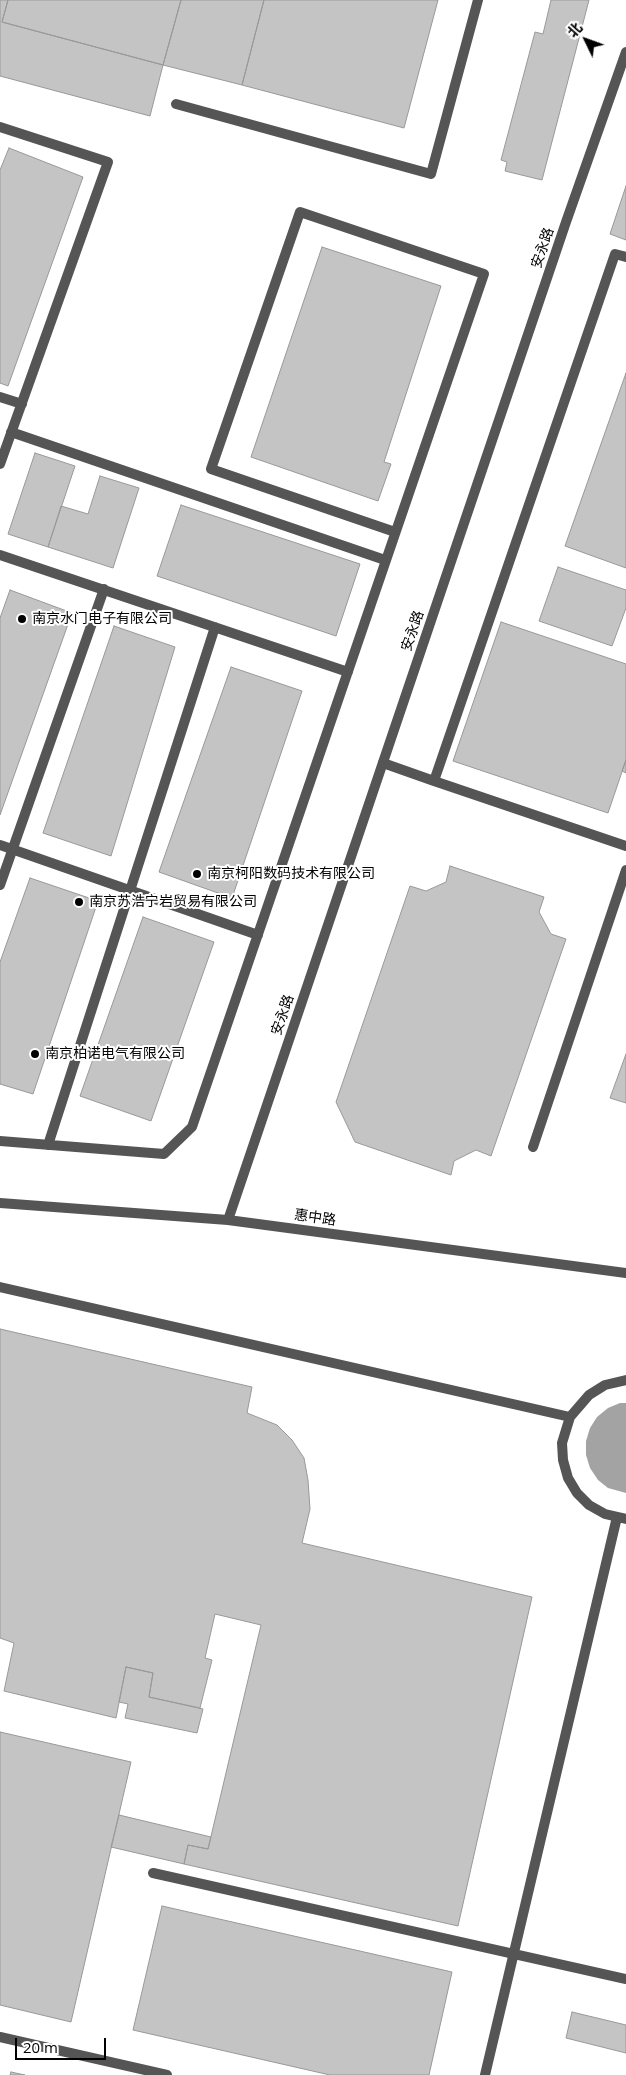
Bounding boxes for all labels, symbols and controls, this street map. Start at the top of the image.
north arrow [561,15,611,65]
text: 北 [563,18,586,41]
street label: 安永路 [528,225,558,271]
street label: 安永路 [398,608,428,654]
place label: 南京水门电子有限公司 [32,611,172,627]
marker: 南京水门电子有限公司 [16,613,28,625]
place label: 南京柯阳数码技术有限公司 [207,866,375,882]
marker: 南京柯阳数码技术有限公司 [191,868,203,880]
place label: 南京苏浩宁岩贸易有限公司 [89,894,257,910]
marker: 南京苏浩宁岩贸易有限公司 [73,896,85,908]
street label: 安永路 [268,992,298,1038]
place label: 南京柏诺电气有限公司 [45,1046,185,1062]
marker: 南京柏诺电气有限公司 [29,1048,41,1060]
street label: 惠中路 [293,1207,337,1229]
scale bar [18,2028,109,2060]
text: 20 m [23,2037,58,2057]

